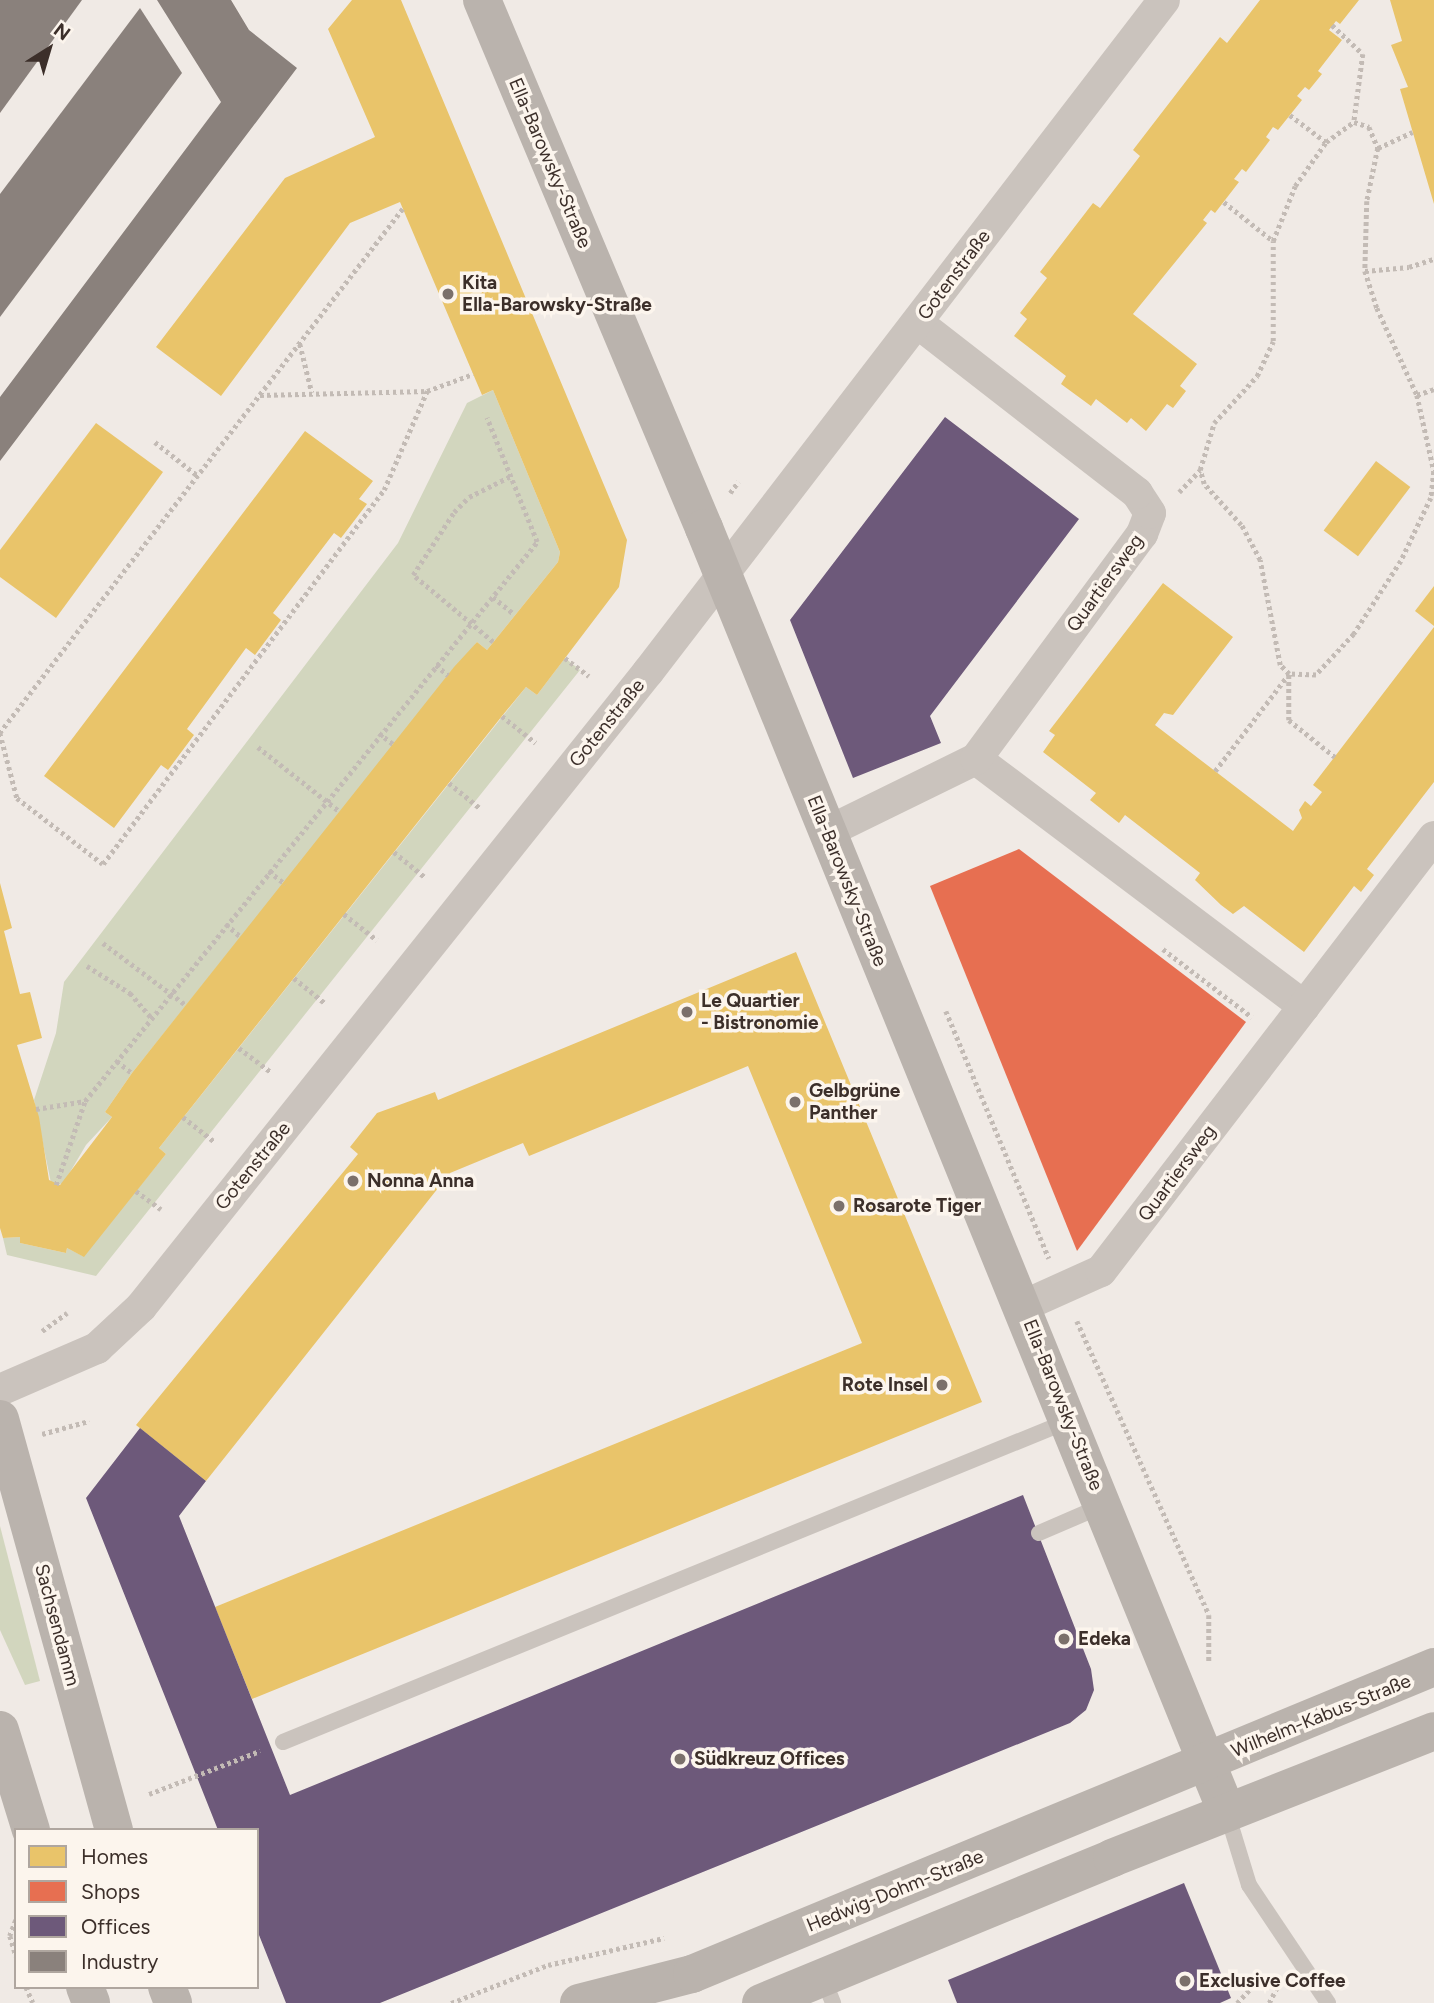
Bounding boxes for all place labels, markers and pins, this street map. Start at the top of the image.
place label: Kita Ella-Barowsky-Straße [462,272,652,316]
marker: Kita Ella-Barowsky-Straße [440,286,456,302]
place label: Le Quartier - Bistronomie [701,990,819,1034]
marker: Le Quartier - Bistronomie [679,1004,695,1020]
place label: Gelbgrüne Panther [809,1080,900,1124]
marker: Gelbgrüne Panther [787,1094,803,1110]
place label: Nonna Anna [367,1170,474,1192]
marker: Nonna Anna [345,1173,361,1189]
place label: Rosarote Tiger [853,1195,981,1217]
marker: Rosarote Tiger [831,1198,847,1214]
place label: Rote Insel [842,1374,928,1396]
marker: Rote Insel [934,1377,950,1393]
place label: Edeka [1078,1628,1131,1650]
marker: Edeka [1056,1631,1072,1647]
place label: Südkreuz Offices [694,1748,845,1770]
marker: Südkreuz Offices [672,1751,688,1767]
place label: Exclusive Coffee [1199,1970,1346,1992]
marker: Exclusive Coffee [1177,1973,1193,1989]

